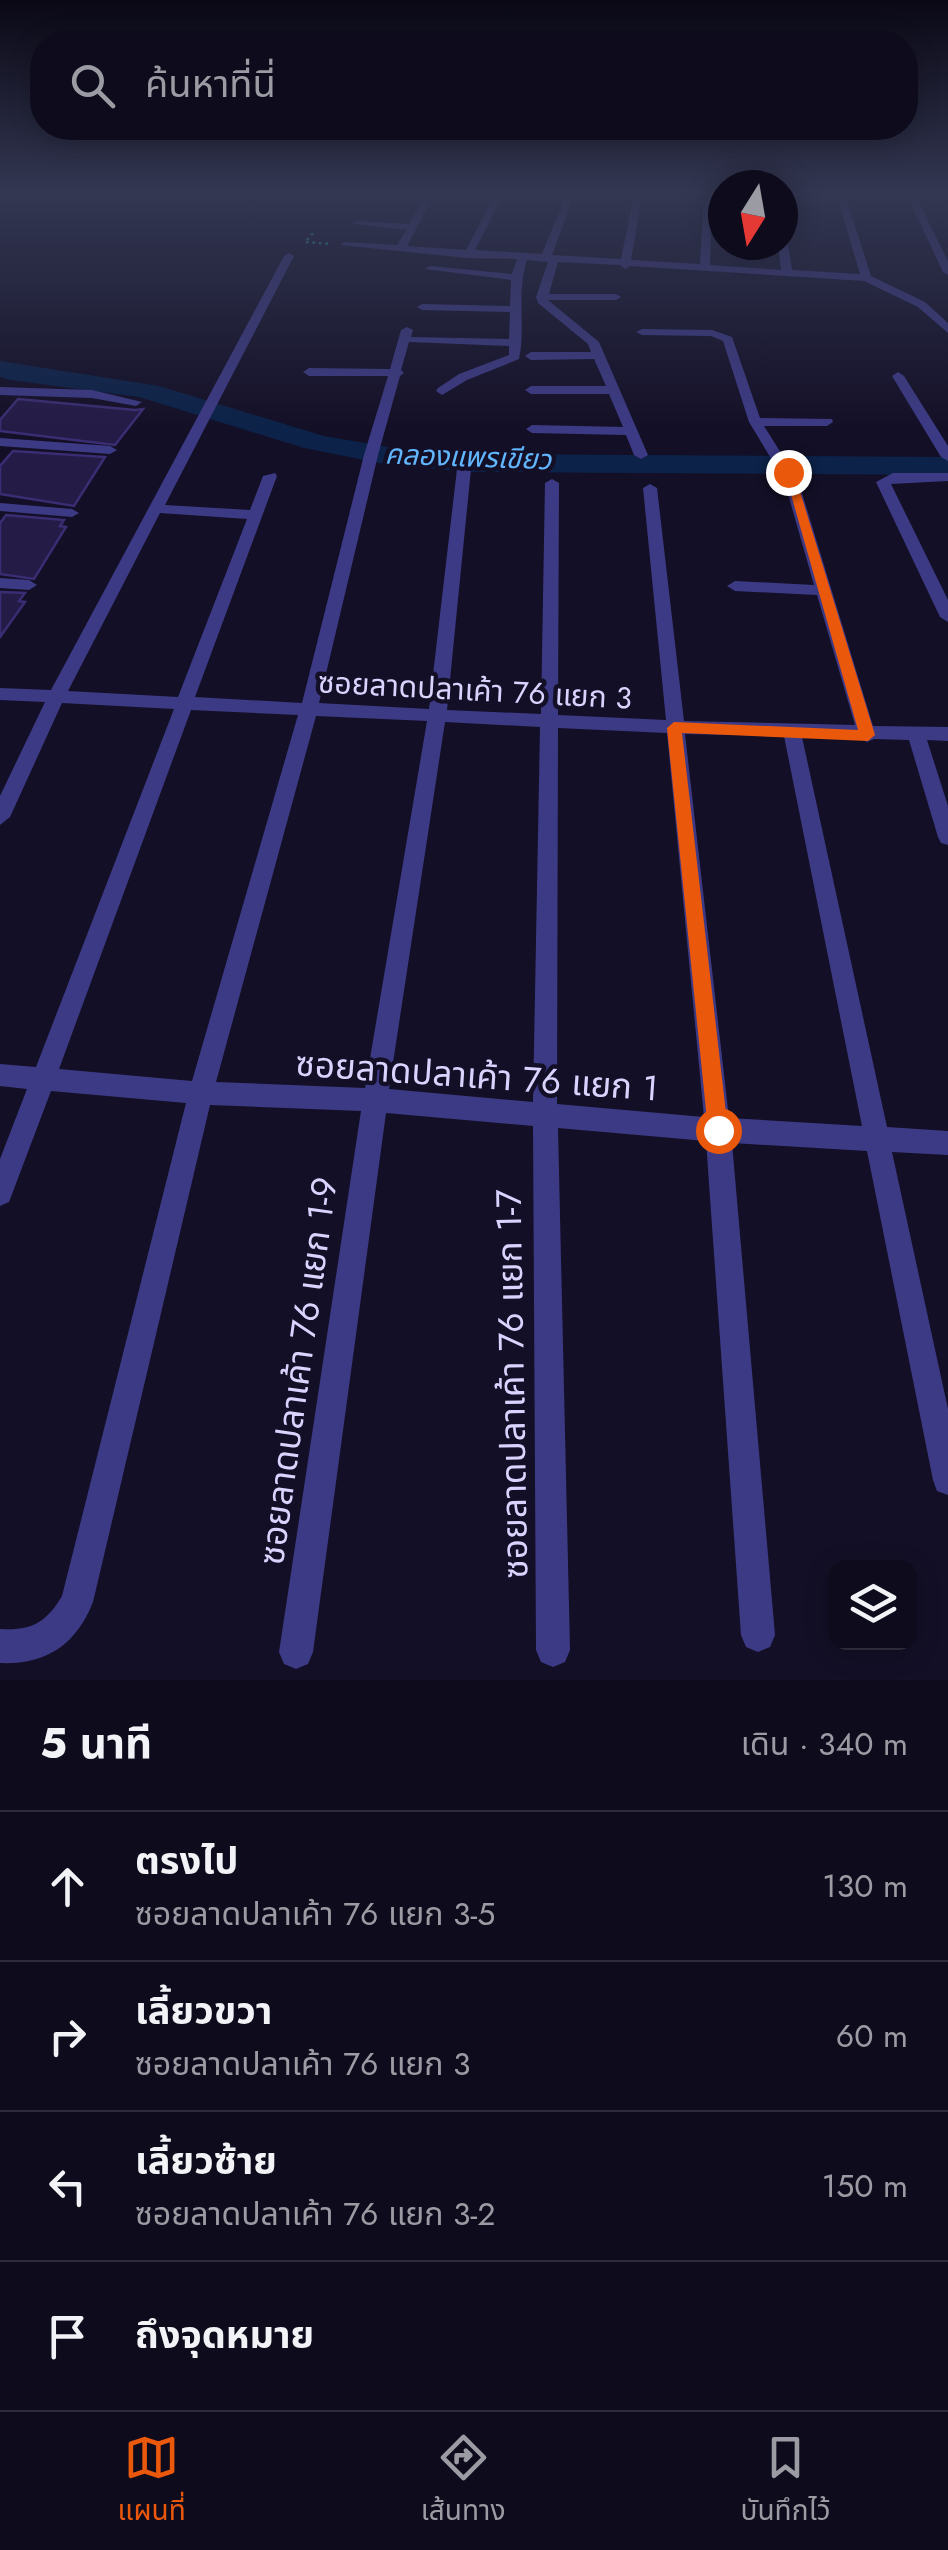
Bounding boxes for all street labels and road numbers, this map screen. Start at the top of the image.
street label: ซอยลาดปลาเค้า 76 แยก 3 [317,660,633,720]
street label: ซอยลาดปลาเค้า 76 แยก 1 [294,1038,660,1114]
street label: ซอยลาดปลาเค้า 76 แยก 1-9 [246,1174,350,1568]
street label: ซอยลาดปลาเค้า 76 แยก 1-7 [484,1188,540,1579]

